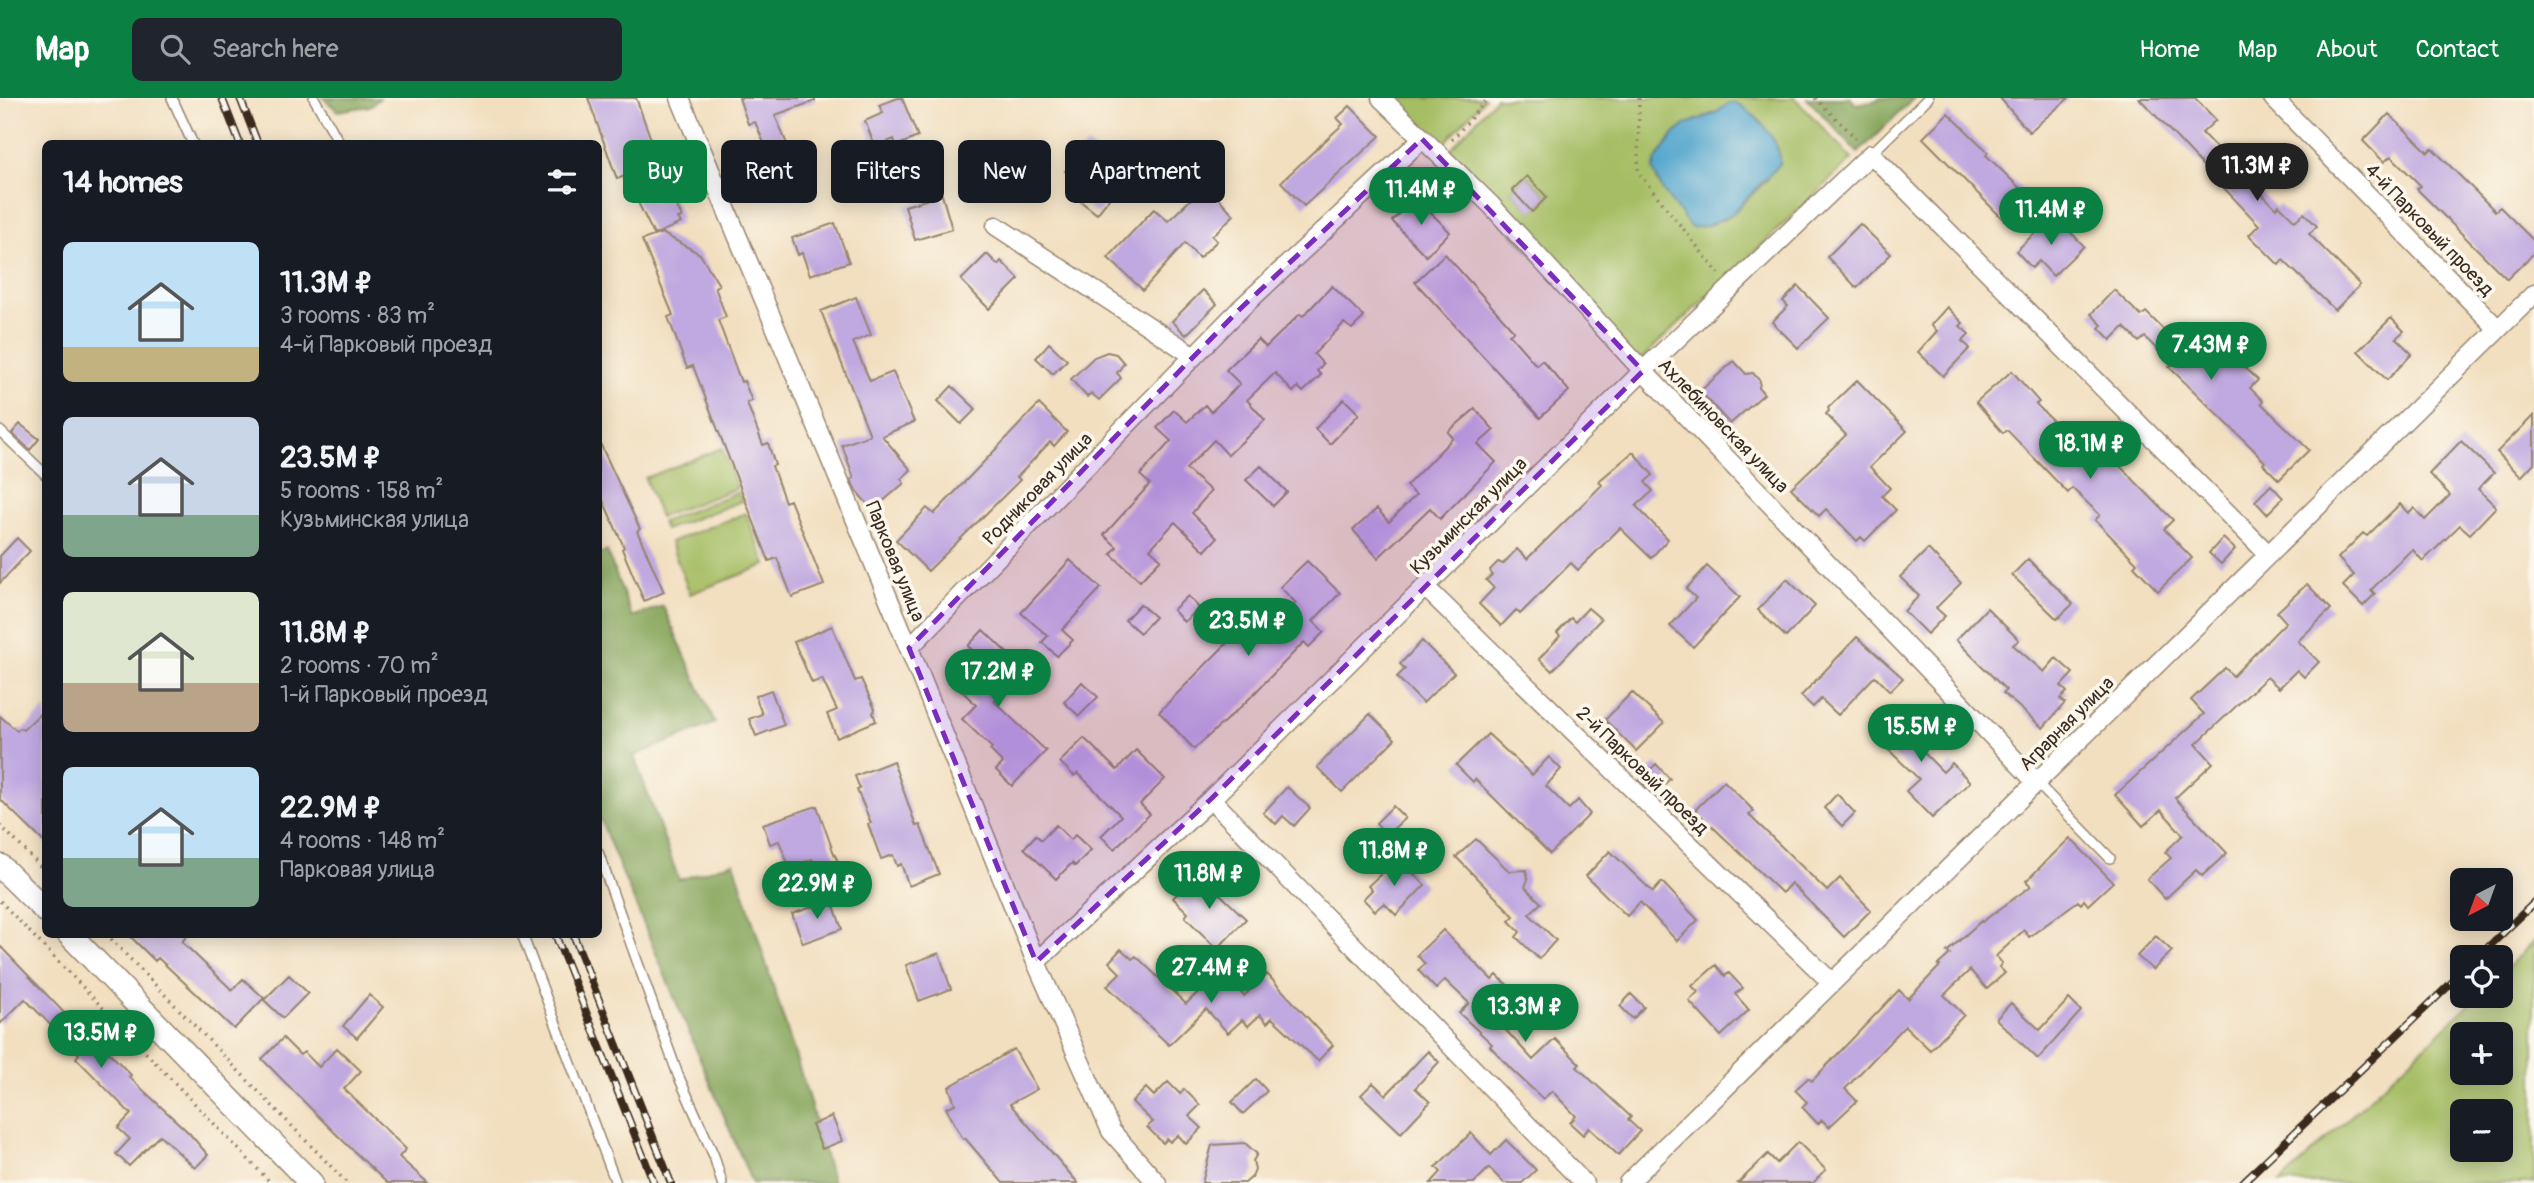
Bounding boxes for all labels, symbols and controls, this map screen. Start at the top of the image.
search box [132,18,622,81]
text: Map [35,29,90,70]
icon: search [156,30,194,68]
text: Search here [212,33,339,65]
text: Home [2139,35,2200,64]
text: Map [2238,35,2278,64]
text: About [2316,35,2378,64]
text: Contact [2416,35,2499,64]
chip: Buy [623,140,707,203]
chip: Rent [721,140,817,203]
chip: Filters [831,140,944,203]
chip: New [958,140,1051,203]
chip: Apartment [1065,140,1225,203]
pin: 11.3M ₽ [2192,144,2322,203]
text: 11.3M ₽ [2221,151,2293,180]
street label: 4-й Парковый проезд [2360,158,2499,301]
icon: filters [543,163,581,201]
text: 14 homes [63,164,183,201]
pin: 11.4M ₽ [1356,167,1486,227]
text: 11.4M ₽ [1385,175,1457,204]
pin: 11.4M ₽ [1986,188,2116,247]
text: 11.4M ₽ [2015,195,2087,224]
text: 11.3M ₽ [280,264,373,301]
icon: home [119,270,203,354]
text: 3 rooms · 83 m² [280,301,435,330]
pin: 7.43M ₽ [2146,322,2276,382]
text: 4-й Парковый проезд [280,330,492,359]
text: 7.43M ₽ [2172,330,2250,359]
street label: Ахлебиновская улица [1653,353,1794,498]
pin: 18.1M ₽ [2025,422,2155,481]
street label: Родниковая улица [978,427,1098,550]
text: 18.1M ₽ [2055,429,2125,458]
text: 23.5M ₽ [280,439,382,476]
icon: home [119,445,203,529]
street label: Кузьминская улица [1405,452,1532,579]
text: 5 rooms · 158 m² [280,476,443,505]
street label: Парковая улица [860,498,930,625]
text: Кузьминская улица [280,505,469,534]
pin: 23.5M ₽ [1183,598,1313,658]
text: 23.5M ₽ [1209,606,1287,635]
text: 11.8M ₽ [280,614,371,651]
icon: home [119,620,203,704]
pin: 17.2M ₽ [933,650,1063,709]
text: 2 rooms · 70 m² [280,651,439,680]
text: 17.2M ₽ [961,657,1035,686]
street label: Аграрная улица [2014,671,2119,776]
text: 1-й Парковый проезд [280,680,488,709]
street label: 2-й Парковый проезд [1571,701,1714,840]
pin: 15.5M ₽ [1856,704,1986,764]
text: 15.5M ₽ [1884,712,1958,741]
text: 22.9M ₽ [280,789,382,826]
icon: home [119,795,203,879]
text: 4 rooms · 148 m² [280,826,445,855]
pin: 11.8M ₽ [1329,828,1459,888]
text: 11.8M ₽ [1359,836,1429,865]
pin: 11.8M ₽ [1144,852,1274,911]
text: Парковая улица [280,855,435,884]
text: 11.8M ₽ [1174,859,1244,888]
pin: 22.9M ₽ [752,862,882,921]
north arrow [2450,868,2513,931]
map controls [2450,868,2513,1162]
text: 22.9M ₽ [778,869,856,898]
button: locate [2450,945,2513,1008]
pin: 27.4M ₽ [1146,946,1276,1005]
text: 27.4M ₽ [1172,953,1250,982]
pin: 13.3M ₽ [1460,984,1590,1044]
text: 13.3M ₽ [1487,992,1563,1021]
pin: 13.5M ₽ [36,1010,166,1070]
text: 13.5M ₽ [64,1018,138,1047]
button: + [2450,1022,2513,1085]
button: − [2450,1099,2513,1162]

